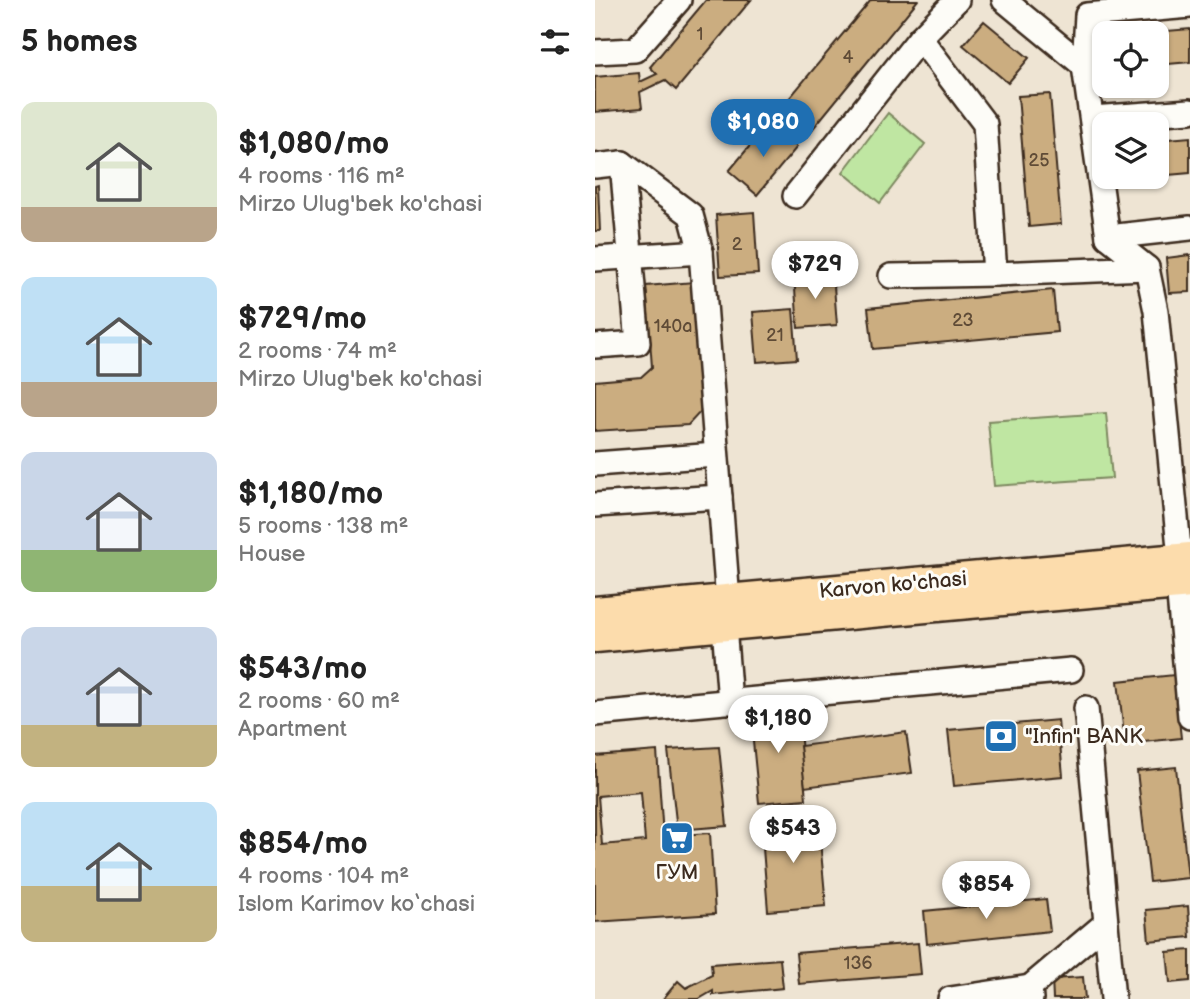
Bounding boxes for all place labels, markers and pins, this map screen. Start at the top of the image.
pin: $1,080 [706,100,820,159]
pin: $729 [774,242,856,301]
pin: $1,180 [721,696,835,755]
bank icon: "Infin" BANK [982,717,1020,755]
place label: "Infin" BANK [1025,724,1143,749]
pin: $543 [752,806,834,865]
supermarket icon: ГУМ [658,819,696,857]
place label: ГУМ [656,860,698,885]
pin: $854 [945,862,1027,921]

